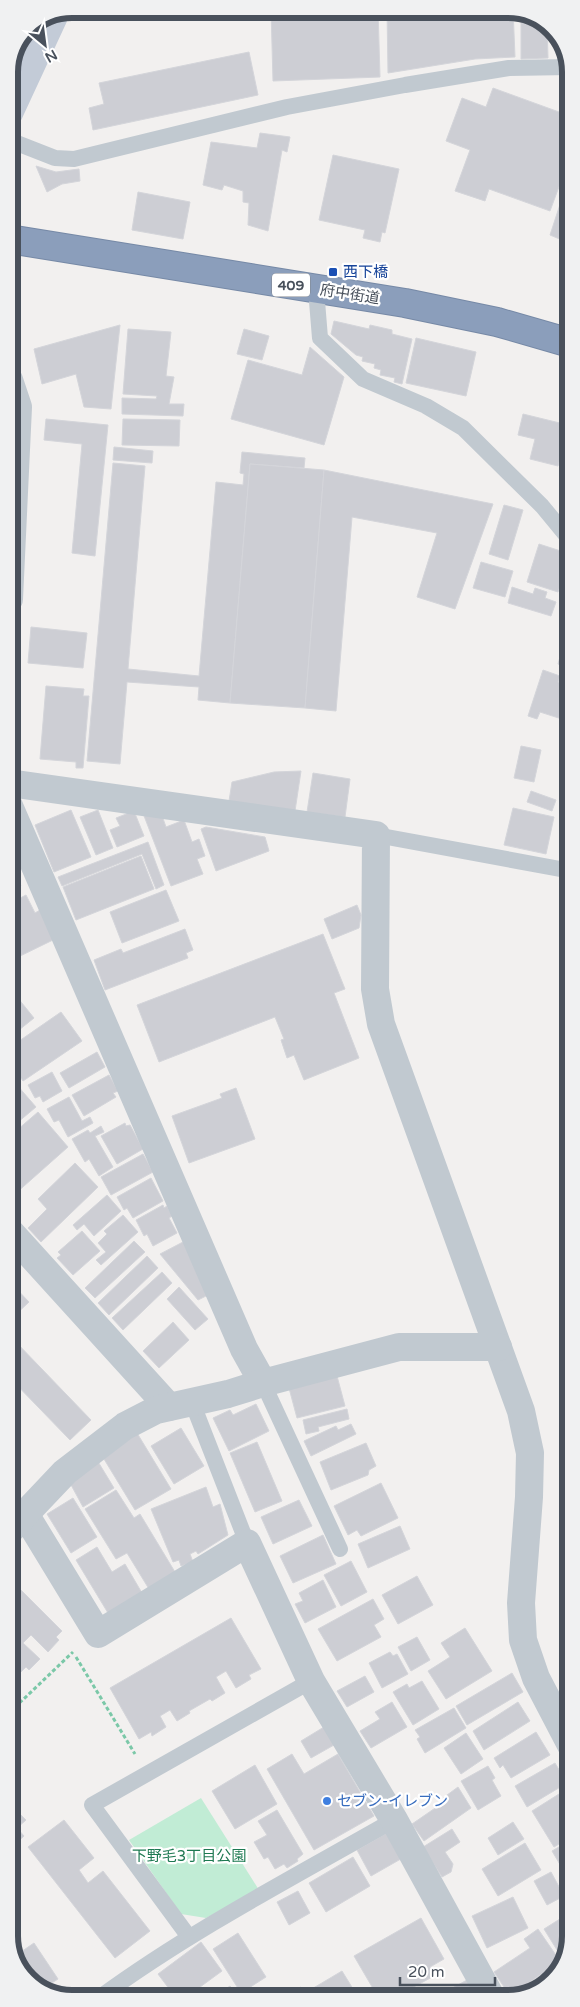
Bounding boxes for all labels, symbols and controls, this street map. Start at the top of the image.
north arrow [20,20,70,70]
text: N [42,46,60,66]
place label: 西下橋 [343,263,388,281]
marker: 西下橋 [327,266,339,278]
road number: 409 [272,274,310,296]
street label: 府中街道 [319,280,381,308]
place label: セブン-イレブン [337,1792,448,1810]
marker: セブン-イレブン [321,1795,333,1807]
park label: 下野毛3丁目公園 [132,1847,246,1865]
scale bar [400,1954,495,1986]
text: 20 m [408,1963,445,1981]

